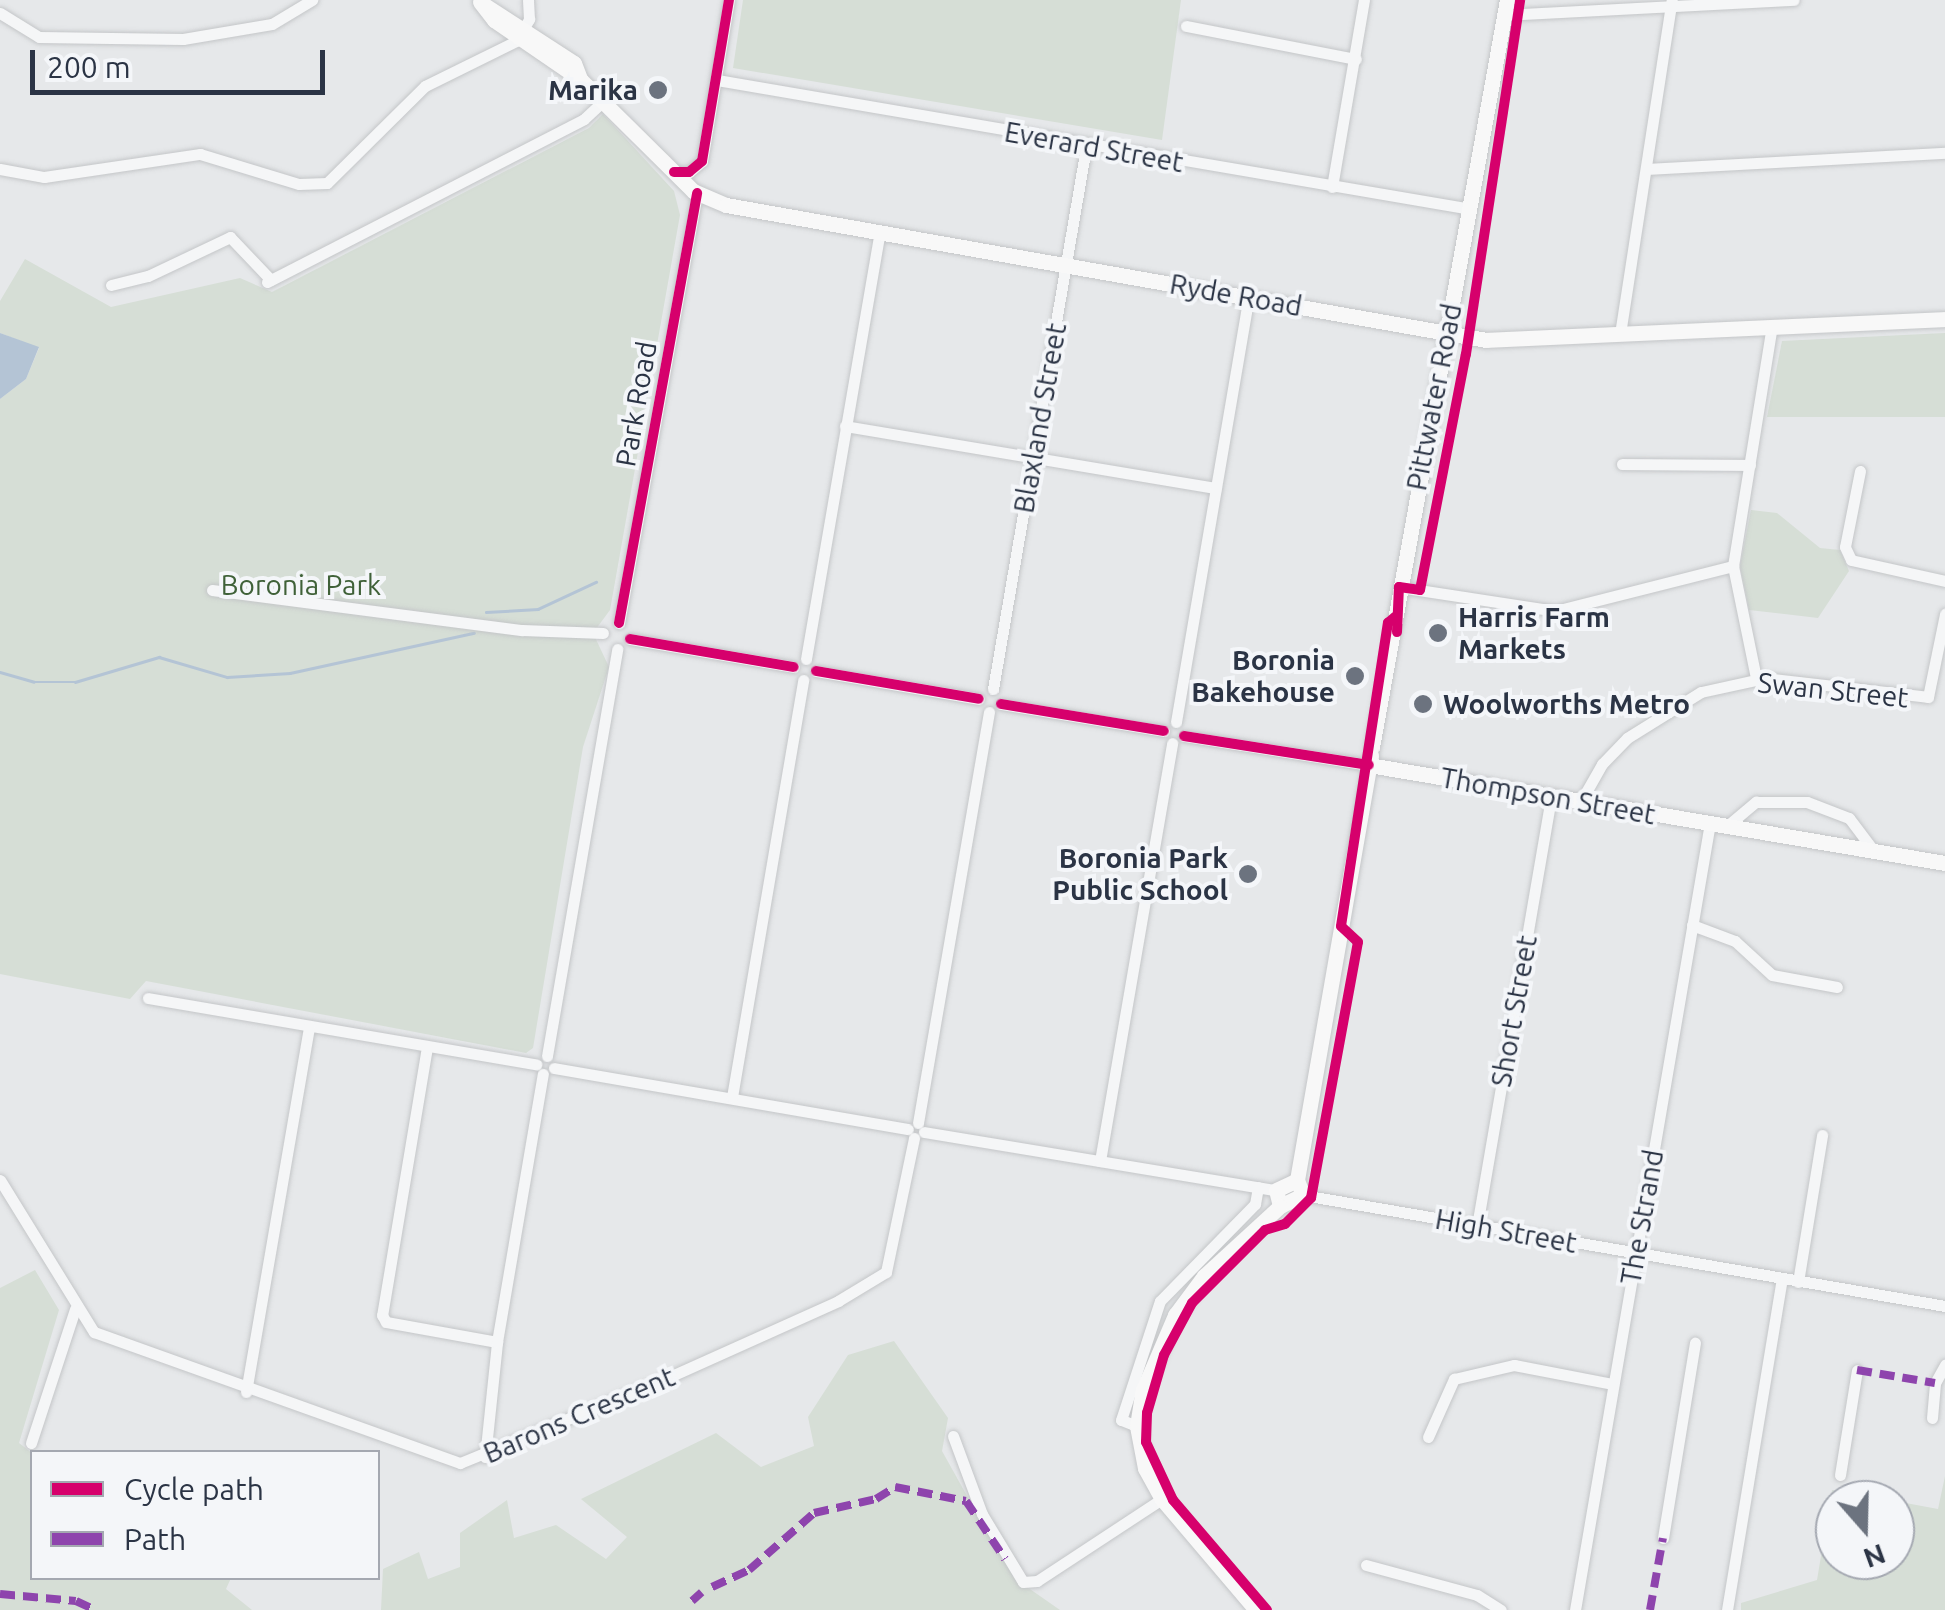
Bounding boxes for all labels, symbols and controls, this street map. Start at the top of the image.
scale bar [35,30,330,92]
text: 200 m [47,50,131,84]
place label: Marika [548,73,638,107]
marker: Marika [647,79,669,101]
street label: Everard Street [1002,115,1186,179]
street label: Ryde Road [1167,267,1305,323]
street label: Pittwater Road [1399,301,1469,493]
street label: Blaxland Street [1007,320,1073,516]
street label: Park Road [608,339,664,469]
park label: Boronia Park [221,568,381,602]
place label: Harris Farm Markets [1458,600,1610,666]
marker: Harris Farm Markets [1427,622,1449,644]
place label: Boronia Bakehouse [1191,643,1335,709]
marker: Boronia Bakehouse [1344,665,1366,687]
street label: Swan Street [1756,665,1910,715]
place label: Woolworths Metro [1443,687,1690,721]
marker: Woolworths Metro [1412,693,1434,715]
street label: Thompson Street [1438,761,1658,831]
place label: Boronia Park Public School [1052,841,1228,907]
marker: Boronia Park Public School [1237,863,1259,885]
street label: Short Street [1484,933,1544,1089]
street label: The Strand [1614,1147,1670,1287]
street label: High Street [1433,1202,1579,1260]
street label: Barons Crescent [478,1360,680,1470]
legend [30,1450,380,1580]
text: Cycle path [124,1472,264,1506]
north arrow [1815,1480,1915,1580]
text: Path [124,1522,186,1556]
text: N [1860,1539,1890,1575]

